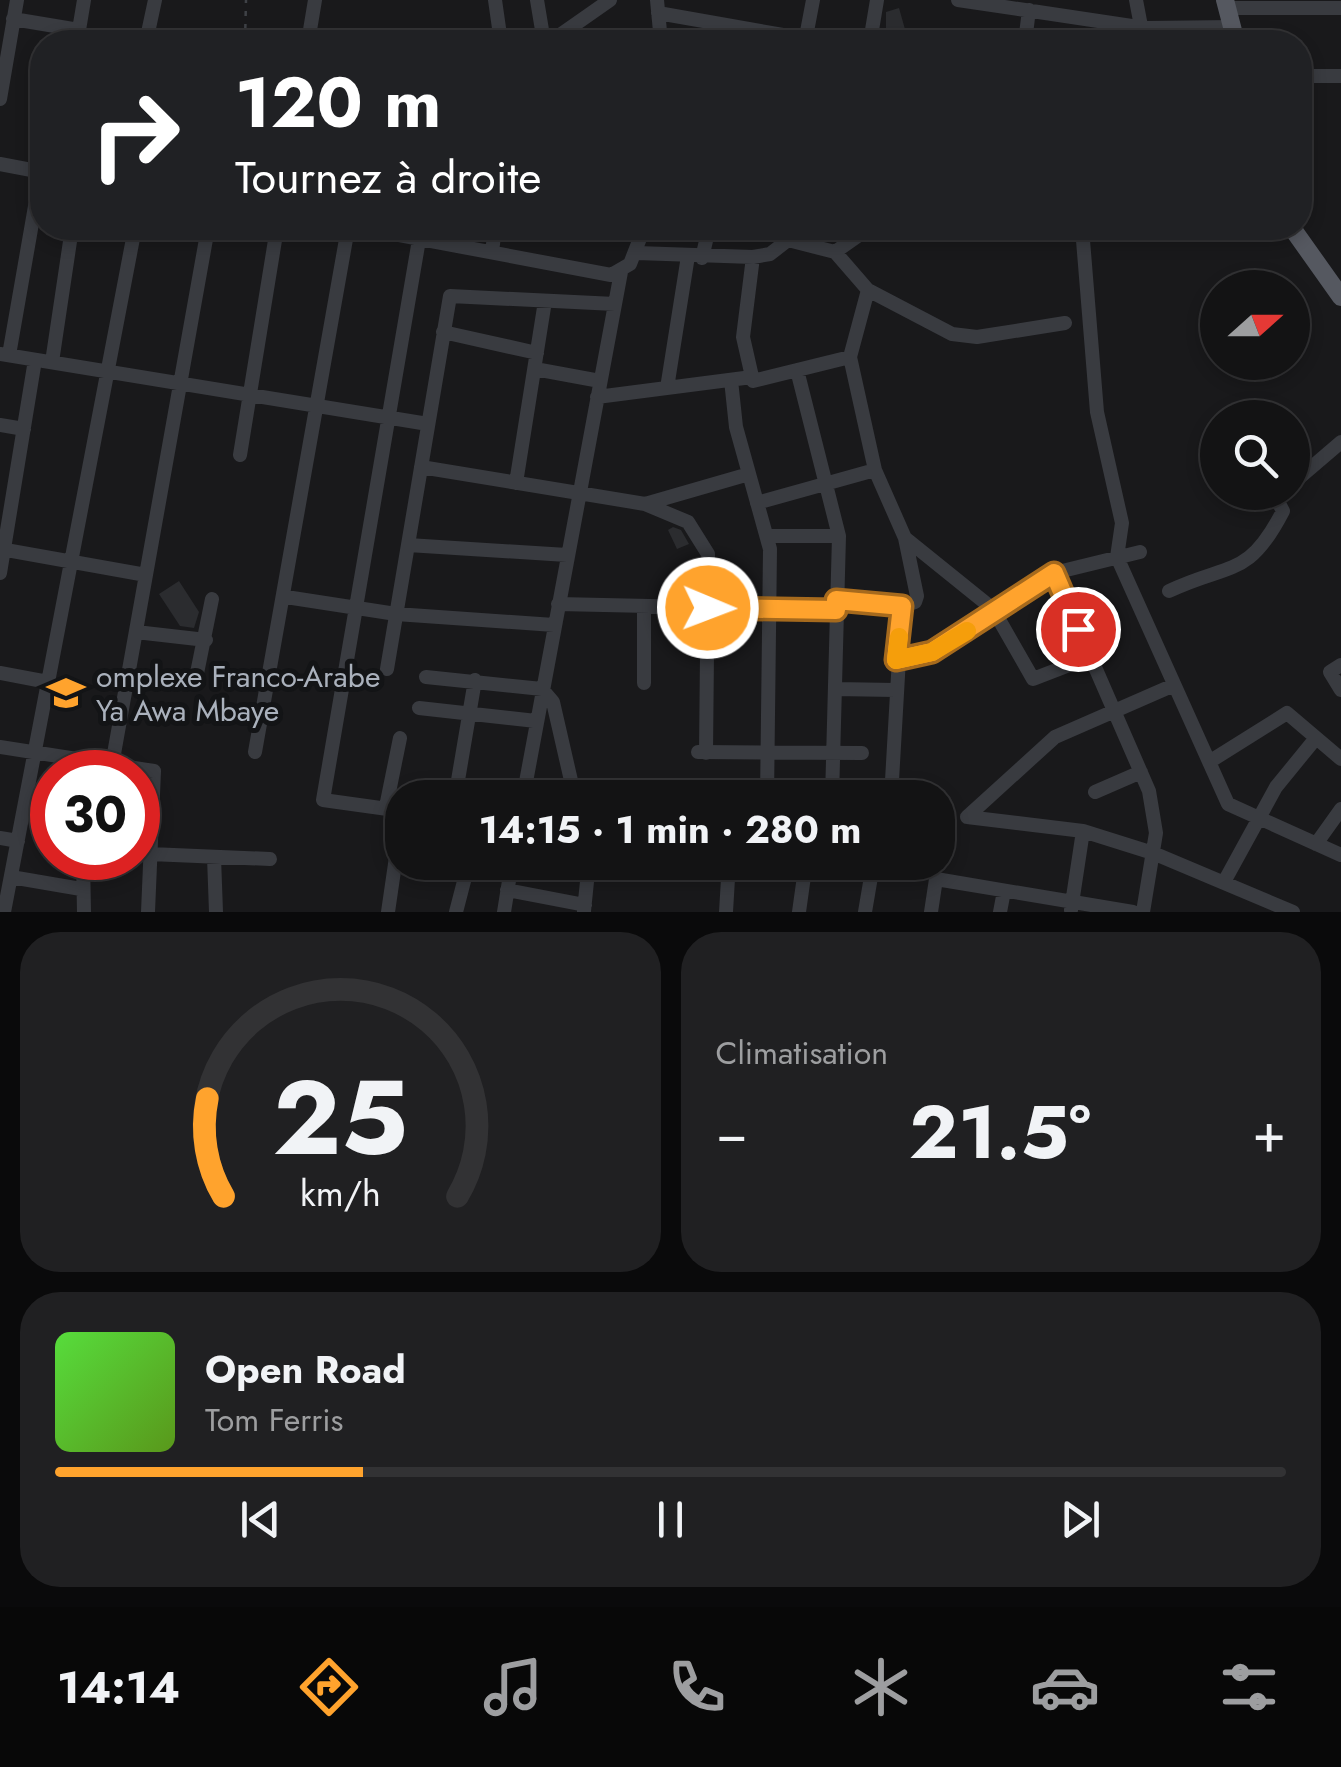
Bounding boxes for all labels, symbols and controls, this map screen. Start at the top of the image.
text: 120 m [235,52,441,153]
icon: right [70,70,200,200]
text: Tournez à droite [235,145,541,210]
north arrow [1200,270,1310,380]
map controls [1200,270,1310,510]
button: search [1200,400,1310,510]
position arrow [656,556,760,660]
pin [1036,587,1121,672]
icon: arrive [1051,602,1106,657]
place label: omplexe Franco-Arabe Ya Awa Mbaye [96,655,380,732]
school or university icon: omplexe Franco-Arabe Ya Awa Mbaye [45,672,87,714]
speed limit sign: 30 [30,750,160,880]
text: 14:15 · 1 min · 280 m [479,802,861,857]
text: Climatisation [716,1030,888,1076]
text: 25 [273,1043,408,1193]
text: 21.5° [909,1078,1091,1186]
text: − [716,1093,748,1173]
text: + [1252,1093,1286,1173]
text: km/h [300,1168,381,1219]
text: Open Road [205,1342,406,1397]
text: Tom Ferris [205,1397,343,1443]
icon: previous [233,1492,288,1547]
icon: pause [643,1492,698,1547]
icon: next [1053,1492,1108,1547]
icon: directions [294,1652,364,1722]
icon: music [478,1652,548,1722]
icon: phone [662,1652,732,1722]
icon: climate [846,1652,916,1722]
icon: car [1030,1652,1100,1722]
icon: filters [1214,1652,1284,1722]
text: 14:14 [57,1655,180,1720]

